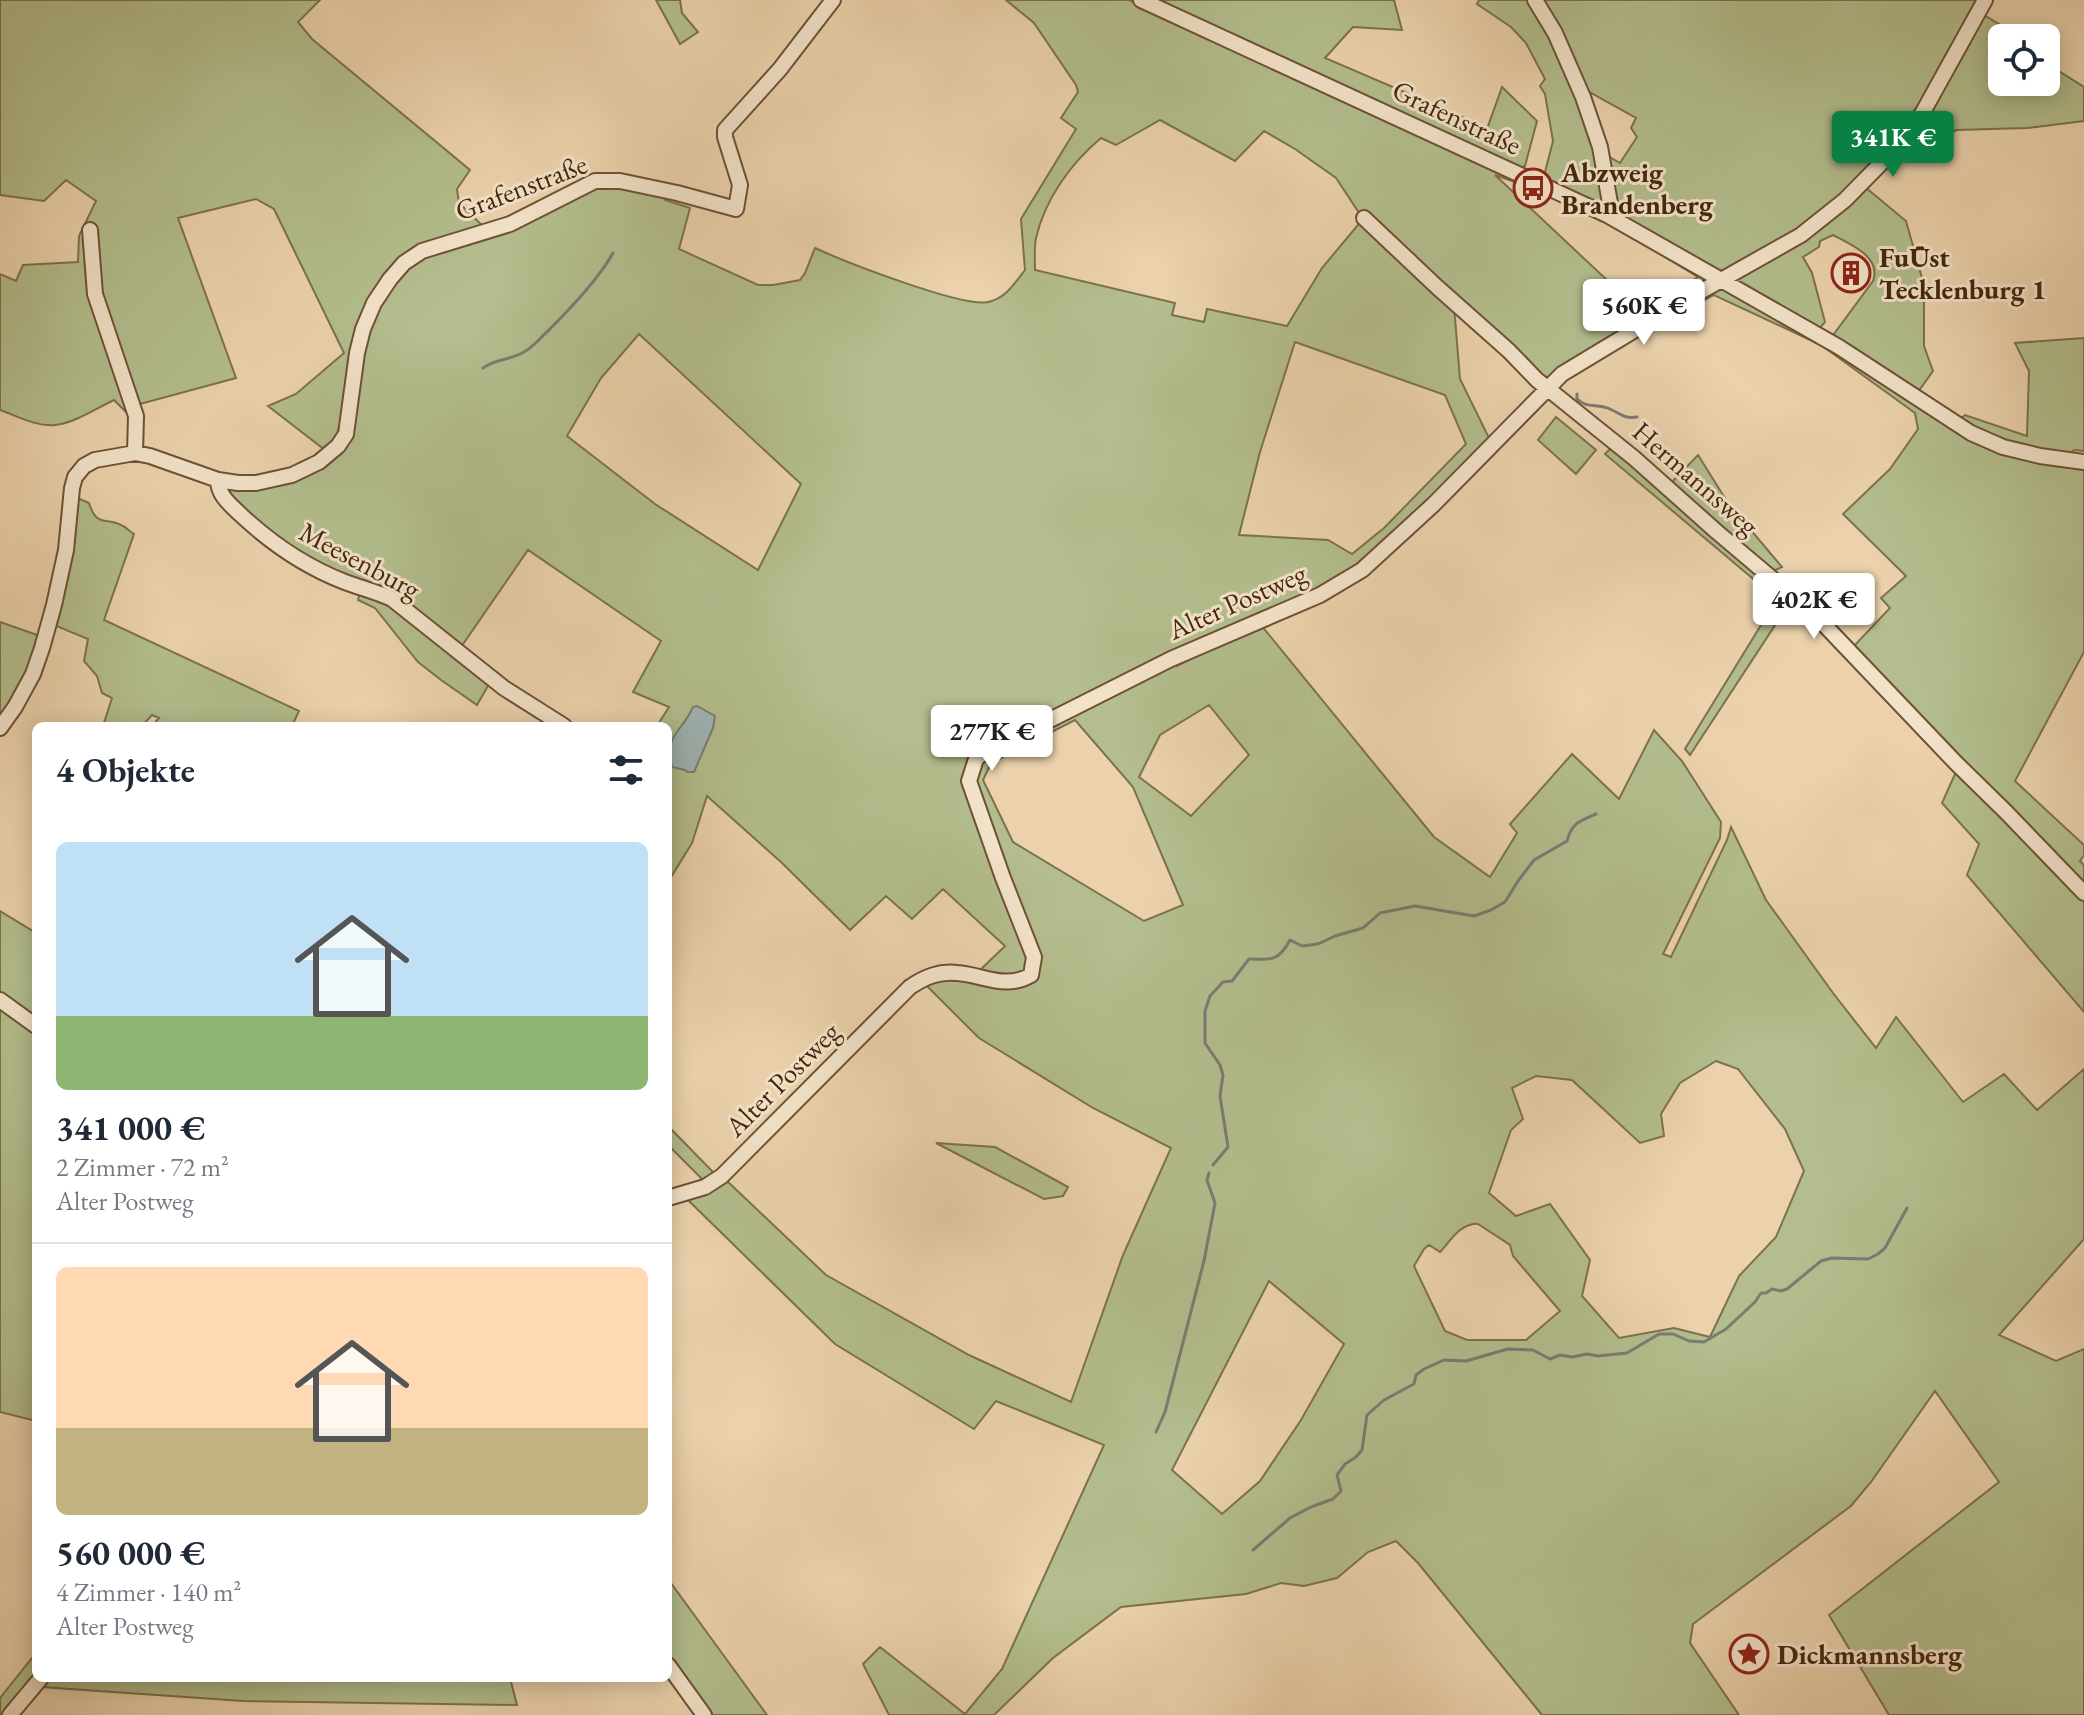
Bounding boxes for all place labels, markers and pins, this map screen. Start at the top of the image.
pin: 341K € [1828,111,1958,179]
place label: Abzweig Brandenberg [1560,154,1714,222]
bus stop icon: Abzweig Brandenberg [1512,167,1554,209]
place label: FuÜst Tecklenburg 1 [1879,239,2046,307]
building icon: FuÜst Tecklenburg 1 [1830,252,1872,294]
pin: 560K € [1579,279,1709,347]
pin: 402K € [1749,573,1879,641]
pin: 277K € [927,705,1057,773]
place icon: Dickmannsberg [1728,1633,1770,1675]
place label: Dickmannsberg [1777,1636,1963,1672]

